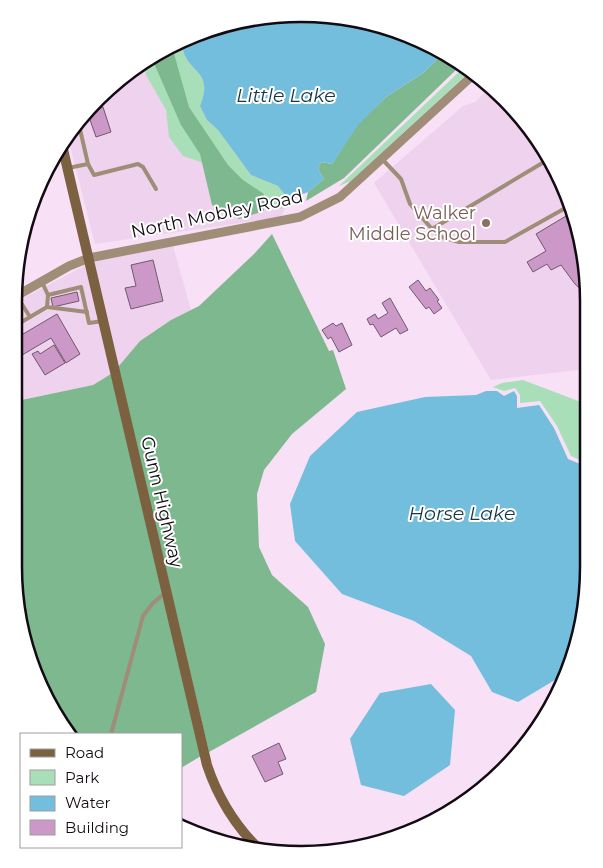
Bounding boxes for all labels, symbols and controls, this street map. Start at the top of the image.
water label: Little Lake [236,84,336,107]
street label: North Mobley Road [129,185,305,243]
place label: Walker Middle School [348,202,476,245]
marker: Walker Middle School [480,217,492,229]
street label: Gunn Highway [136,434,188,570]
water label: Horse Lake [409,502,515,525]
legend [20,733,182,848]
text: Road [65,743,104,762]
text: Park [65,768,99,787]
text: Water [65,793,111,812]
text: Building [65,818,129,837]

